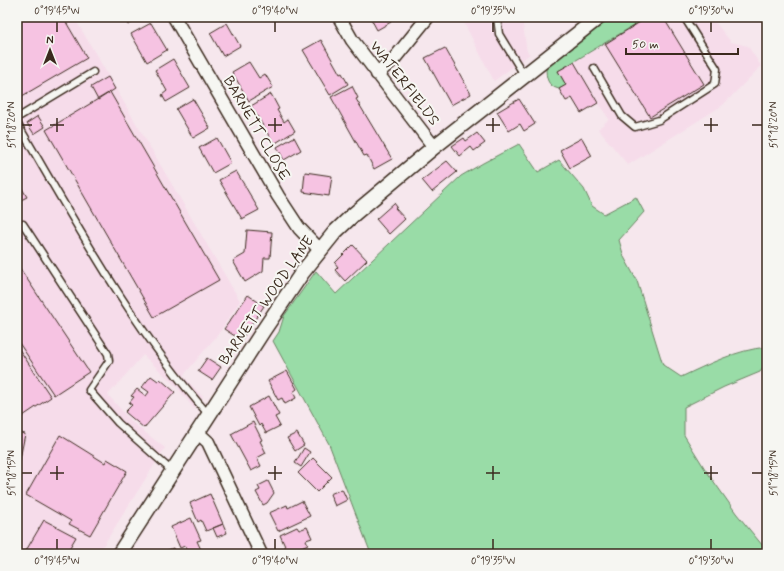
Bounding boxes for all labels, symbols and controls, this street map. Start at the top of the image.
text: 0°19'45"W [34,4,80,18]
text: 0°19'40"W [252,4,298,18]
text: 0°19'35"W [471,4,515,18]
text: 0°19'30"W [689,4,733,18]
north arrow [30,30,70,70]
scale bar [626,30,738,56]
text: N [46,34,54,48]
street label: WATERFIELDS [365,37,444,130]
text: 50 m [632,37,659,53]
street label: BARNETT CLOSE [218,72,294,185]
text: 51°18'20"N [5,101,19,148]
text: 51°18'20"N [767,101,781,148]
street label: BARNETT WOOD LANE [215,232,319,369]
text: 51°18'15"N [5,450,19,496]
text: 51°18'15"N [767,450,781,496]
text: 0°19'45"W [34,554,80,568]
text: 0°19'40"W [252,554,298,568]
text: 0°19'35"W [471,554,515,568]
text: 0°19'30"W [689,554,733,568]

